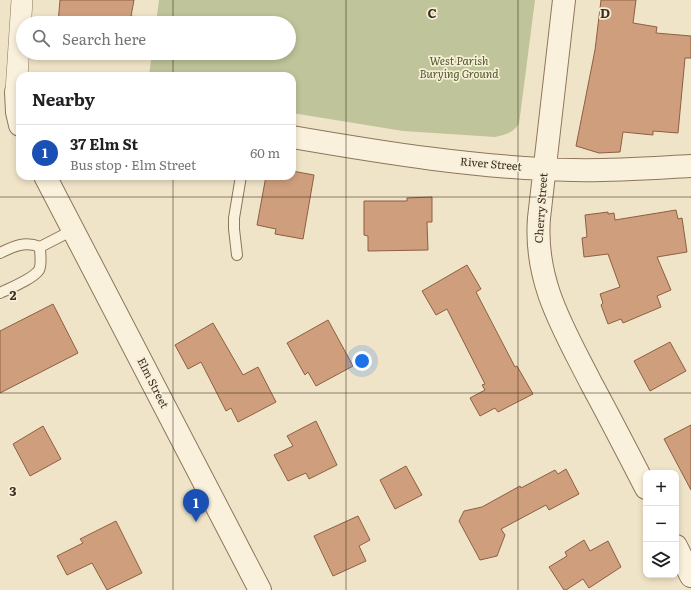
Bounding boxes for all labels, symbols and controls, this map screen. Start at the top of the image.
text: C [427,3,437,22]
text: D [600,3,610,22]
search box [16,16,296,60]
icon: search [30,27,52,49]
text: Search here [62,27,146,50]
park label: West Parish Burying Ground [419,52,499,81]
text: Nearby [32,86,95,111]
text: 37 Elm St [70,132,138,155]
text: 1 [42,143,48,162]
text: 60 m [250,143,280,162]
street label: River Street [459,152,523,174]
text: Bus stop · Elm Street [70,155,196,174]
street label: Cherry Street [530,172,550,244]
text: 2 [10,285,17,304]
your location [352,351,372,371]
street label: Elm Street [134,354,174,411]
map controls [643,470,679,578]
button: + [643,470,679,506]
text: 3 [9,481,17,500]
pin: 1 [183,489,209,522]
button: − [643,506,679,542]
button: layers [643,542,679,578]

